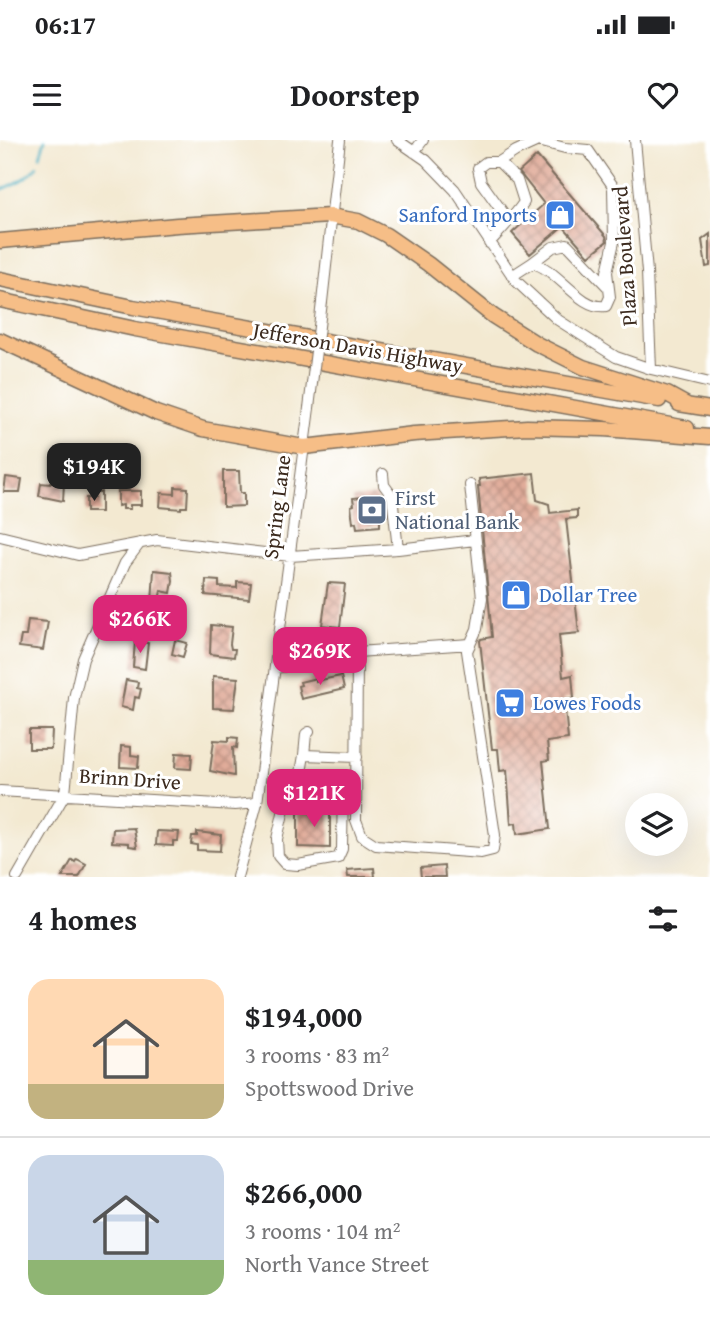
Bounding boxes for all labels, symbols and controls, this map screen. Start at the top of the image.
text: 06:17 [35,5,96,44]
text: Doorstep [290,71,420,118]
icon: menu [28,76,66,114]
icon: heart [644,76,682,114]
street label: Plaza Boulevard [604,184,645,327]
shop icon: Sanford Inports [543,198,577,232]
place label: Sanford Inports [399,199,537,230]
street label: Jefferson Davis Highway [248,313,466,381]
pin: $194K [45,444,143,503]
text: $194K [63,449,125,482]
street label: Spring Lane [255,453,298,561]
place label: First National Bank [395,482,520,537]
bank icon: First National Bank [355,493,389,527]
shop icon: Dollar Tree [499,578,533,612]
place label: Dollar Tree [539,579,637,610]
pin: $266K [91,596,189,655]
text: $266K [109,601,171,634]
pin: $269K [271,628,369,687]
text: $269K [289,633,351,666]
supermarket icon: Lowes Foods [493,686,527,720]
place label: Lowes Foods [533,687,641,718]
street label: Brinn Drive [78,759,182,798]
pin: $121K [265,770,363,829]
text: $121K [283,775,345,808]
map controls [625,793,688,856]
button: layers [625,793,688,856]
text: 4 homes [28,897,137,941]
icon: filters [644,900,682,938]
text: $194,000 [245,994,362,1038]
icon: home [84,1007,168,1091]
text: 3 rooms · 83 m² [245,1038,389,1071]
text: Spottswood Drive [245,1071,414,1104]
text: $266,000 [245,1170,362,1214]
icon: home [84,1183,168,1267]
text: 3 rooms · 104 m² [245,1214,400,1247]
text: North Vance Street [245,1247,429,1280]

